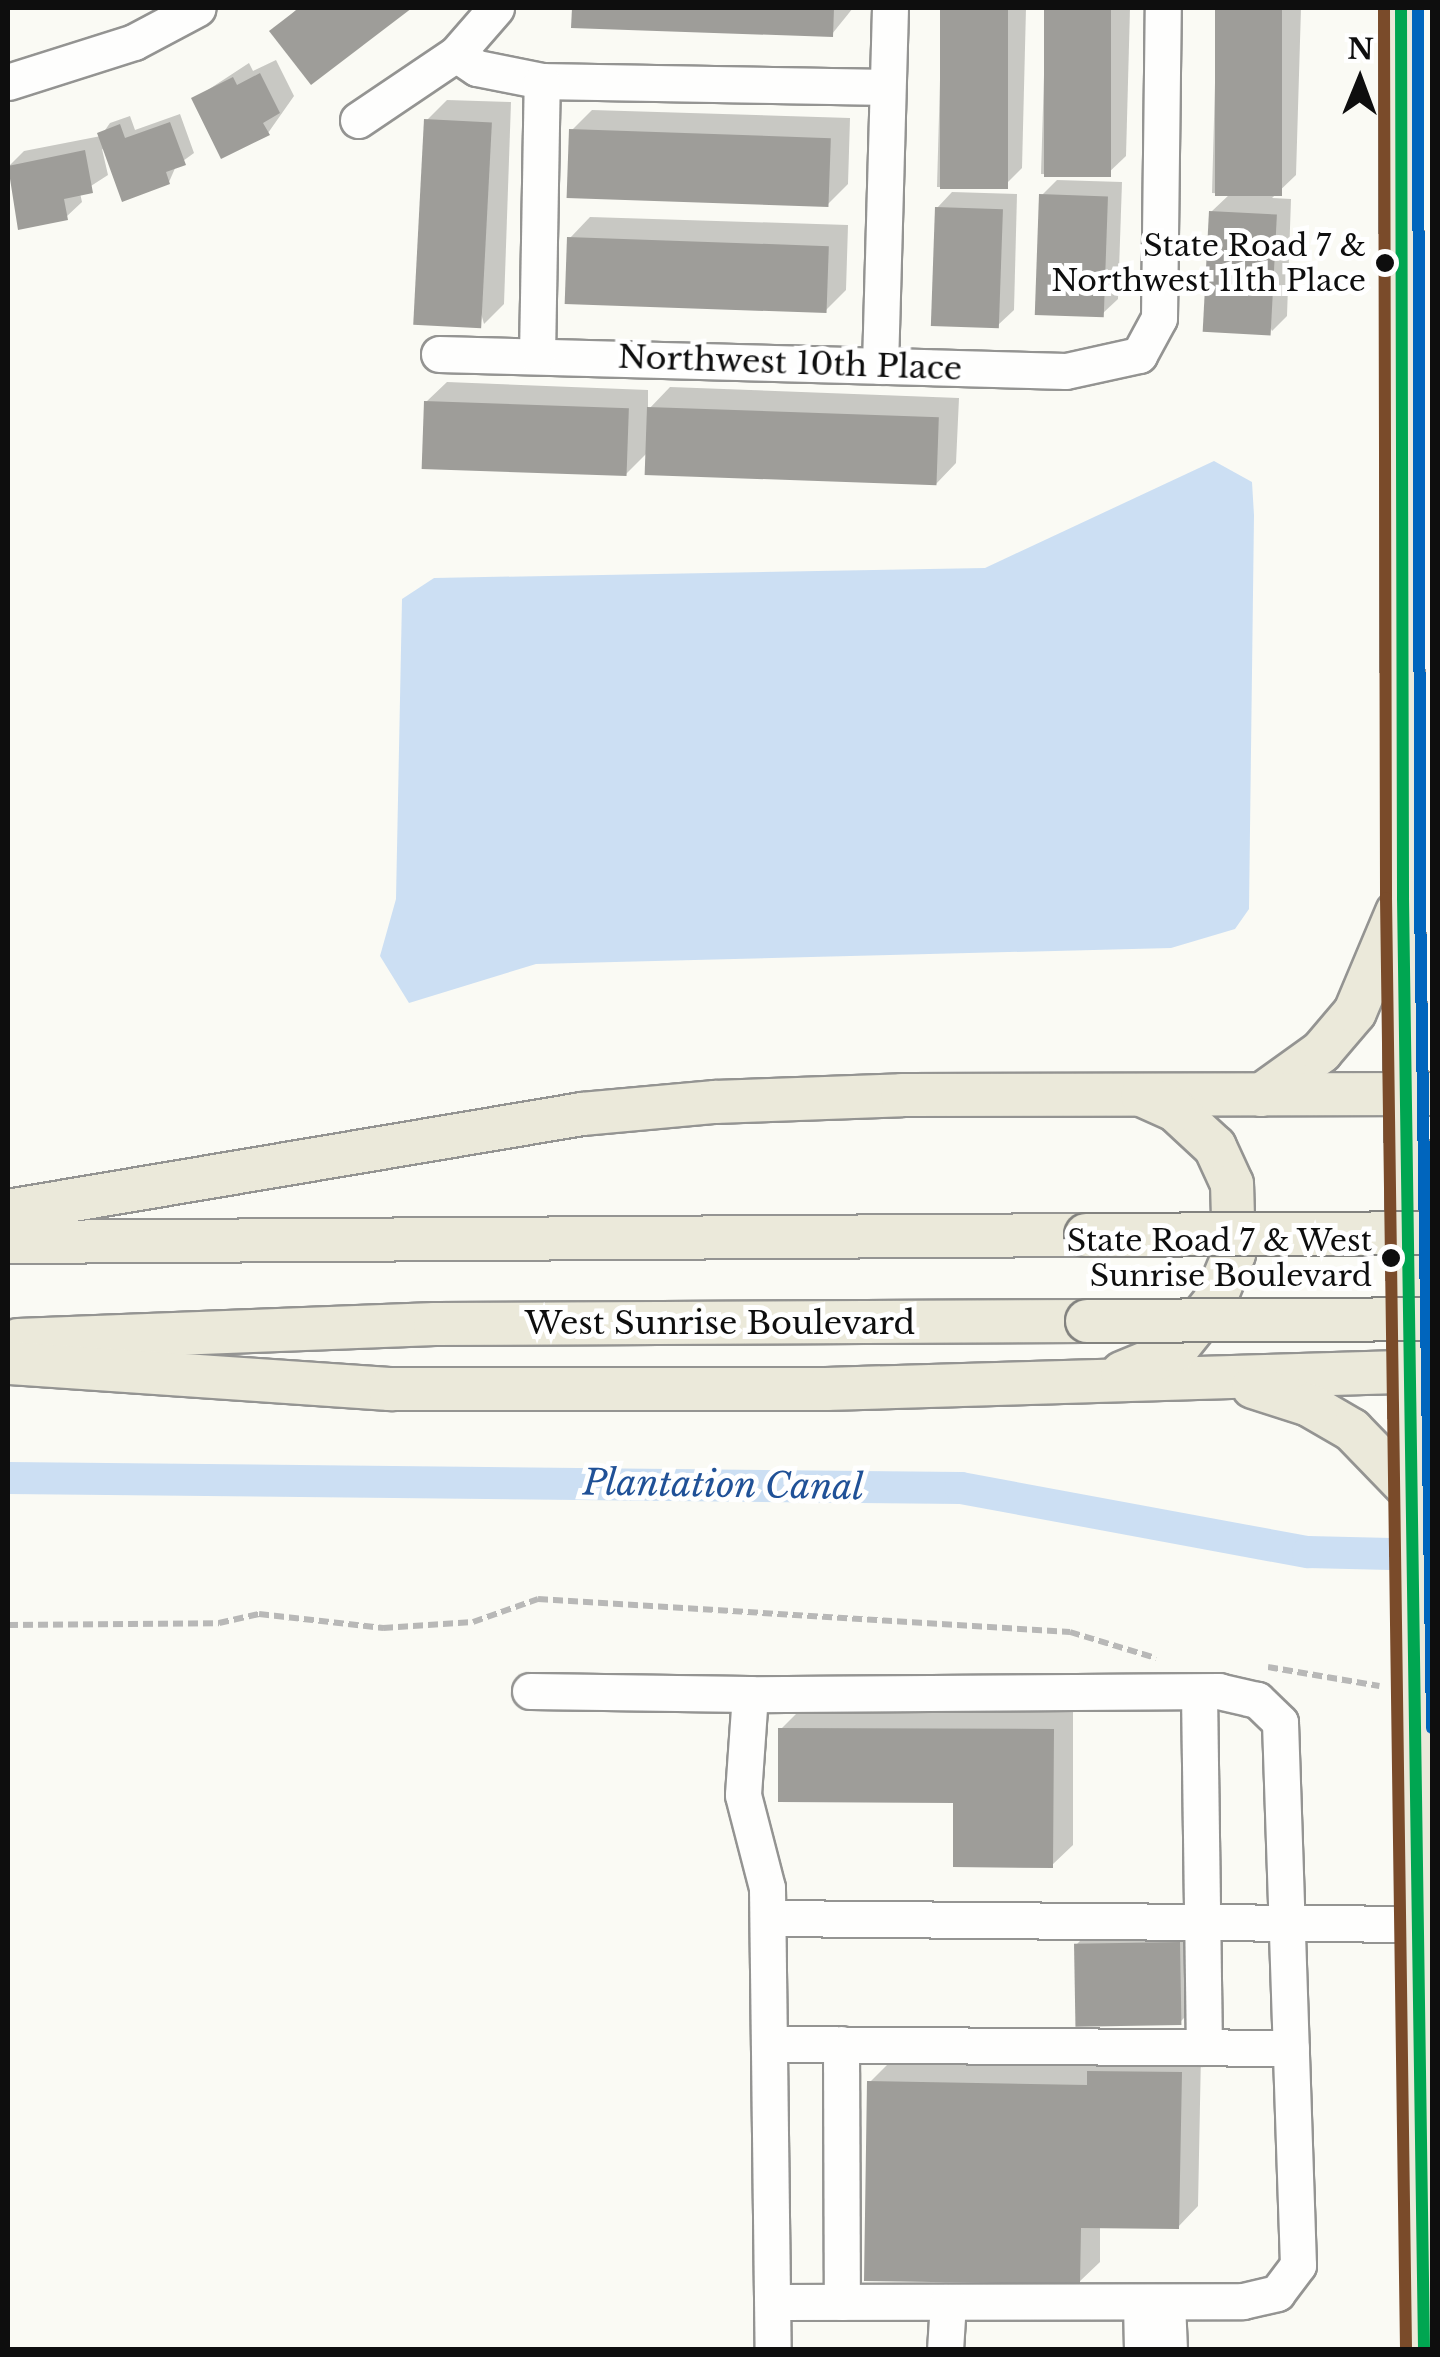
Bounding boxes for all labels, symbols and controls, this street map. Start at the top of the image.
north arrow [1310,30,1410,130]
text: N [1347,32,1374,67]
place label: State Road 7 & Northwest 11th Place [1051,228,1366,298]
marker: State Road 7 & Northwest 11th Place [1375,253,1395,273]
street label: Northwest 10th Place [617,338,963,388]
place label: State Road 7 & West Sunrise Boulevard [1066,1223,1372,1294]
marker: State Road 7 & West Sunrise Boulevard [1381,1248,1401,1268]
street label: West Sunrise Boulevard [525,1304,915,1342]
water label: Plantation Canal [582,1462,864,1508]

